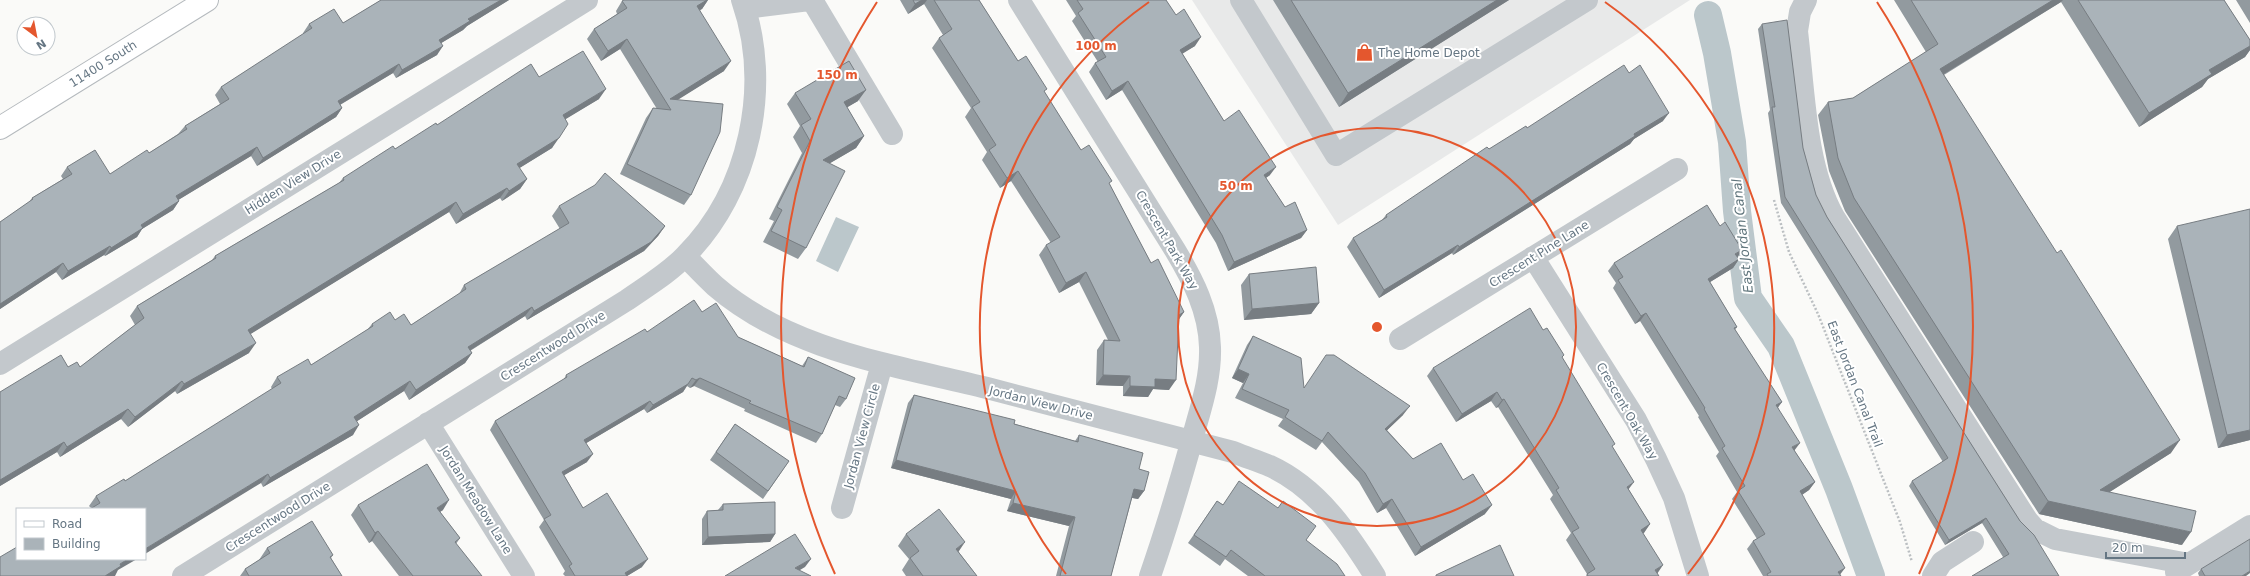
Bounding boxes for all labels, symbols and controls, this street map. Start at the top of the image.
north arrow [16,16,56,56]
text: N [34,36,48,52]
street label: 11400 South [67,38,139,90]
text: 100 m [1075,39,1117,53]
shop icon: The Home Depot [1355,43,1375,63]
place label: The Home Depot [1377,46,1480,60]
text: 150 m [816,68,858,82]
street label: Hidden View Drive [242,147,344,217]
water label: East Jordan Canal [1729,178,1756,294]
text: 50 m [1219,179,1253,193]
street label: Crescent Park Way [1133,188,1201,292]
street label: Crescent Pine Lane [1487,218,1591,290]
street label: Crescentwood Drive [498,308,608,384]
street label: East Jordan Canal Trail [1824,319,1886,449]
centre of rings [1370,320,1384,334]
street label: Crescent Oak Way [1593,360,1661,462]
street label: Jordan View Circle [841,382,883,491]
street label: Jordan View Drive [987,383,1094,423]
street label: Jordan Meadow Lane [436,443,515,557]
street label: Crescentwood Drive [223,479,333,555]
legend [16,508,146,560]
text: Road [52,517,82,531]
scale bar [2106,534,2185,560]
text: Building [52,537,101,551]
text: 20 m [2112,541,2143,555]

